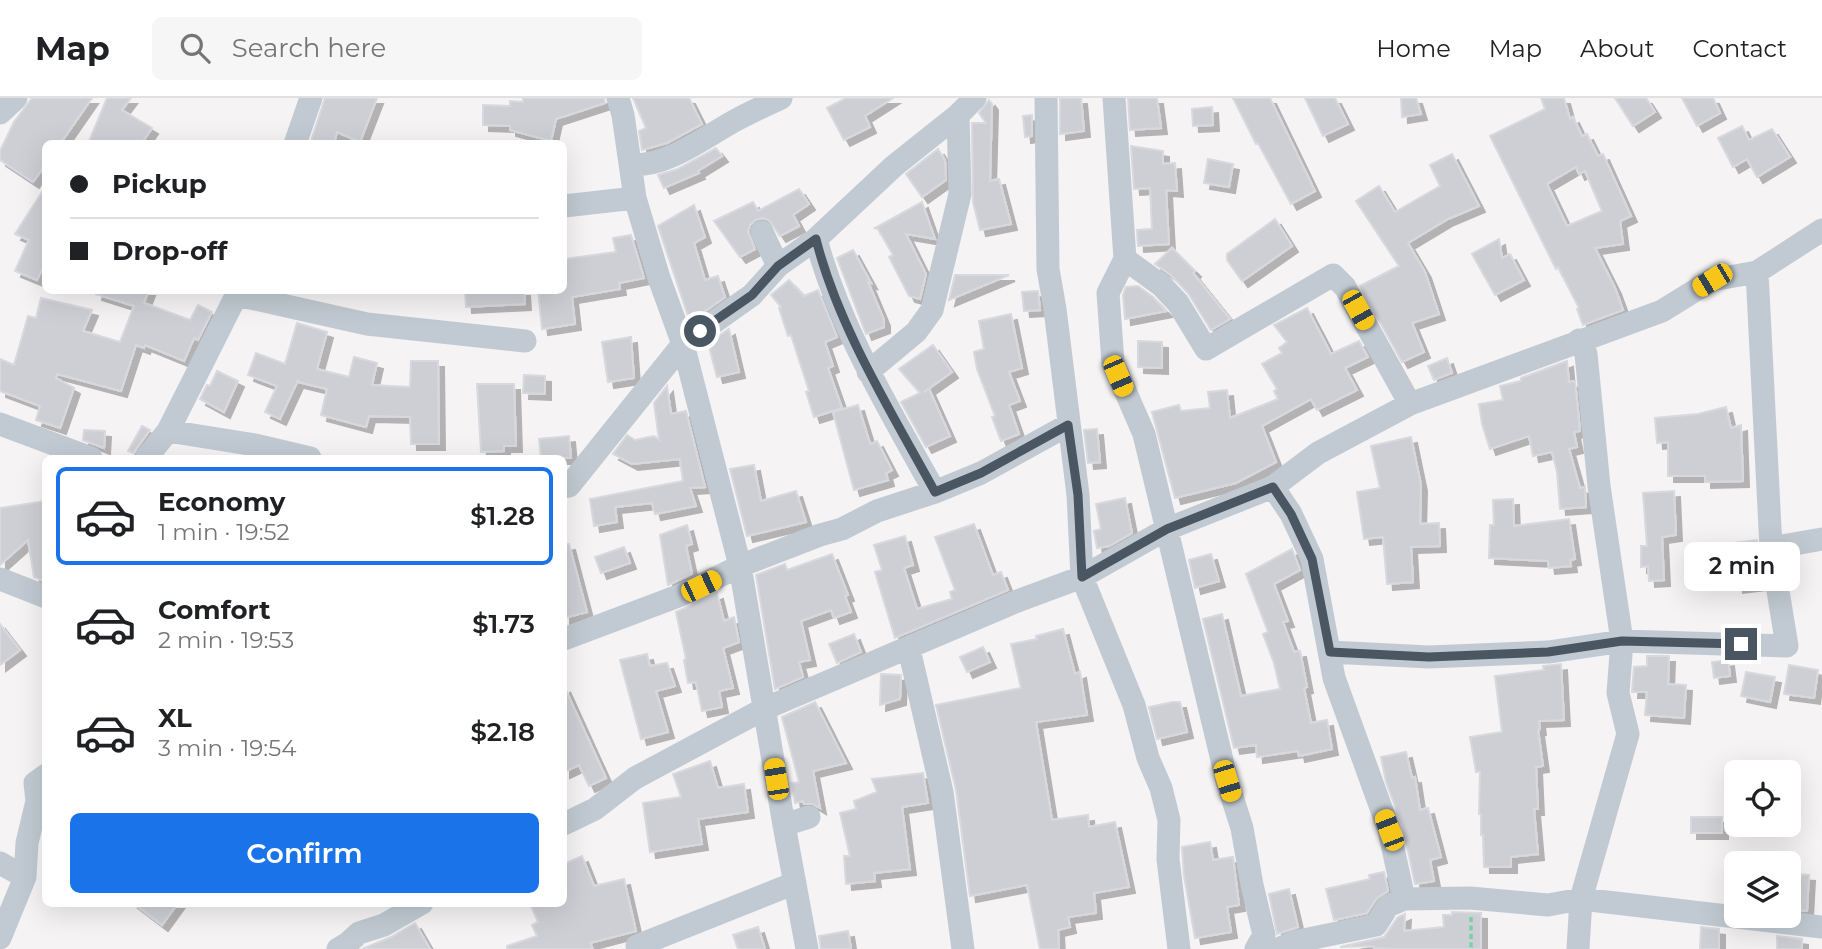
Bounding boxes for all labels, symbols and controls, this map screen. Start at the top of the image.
search box [152,17,642,80]
text: Map [35,28,110,68]
icon: search [176,29,214,67]
text: Search here [232,32,386,64]
text: Home [1376,34,1451,63]
text: Map [1489,34,1542,63]
text: About [1580,34,1654,63]
text: Contact [1692,34,1787,63]
text: Pickup [112,168,207,200]
text: Drop-off [112,235,227,267]
car [1689,260,1736,300]
car [1339,287,1378,333]
route start [684,315,716,347]
car [1101,353,1136,399]
icon: car [74,485,137,548]
text: Economy [158,486,285,518]
text: $1.28 [470,500,535,532]
text: 1 min · 19:52 [158,518,289,546]
callout: 2 min [1683,542,1799,592]
text: 2 min [1709,552,1775,580]
car [678,567,725,605]
icon: car [74,593,137,656]
text: Comfort [158,594,270,626]
text: $1.73 [472,608,535,640]
text: 2 min · 19:53 [158,626,294,654]
route end [1725,628,1757,660]
icon: car [74,701,137,764]
text: XL [158,702,192,734]
text: $2.18 [470,716,535,748]
text: 3 min · 19:54 [158,734,296,762]
car [763,757,790,801]
car [1211,758,1244,804]
map controls [1724,760,1801,928]
button: locate [1724,760,1801,837]
car [1372,807,1407,853]
button: Confirm [70,813,539,893]
button: layers [1724,851,1801,928]

